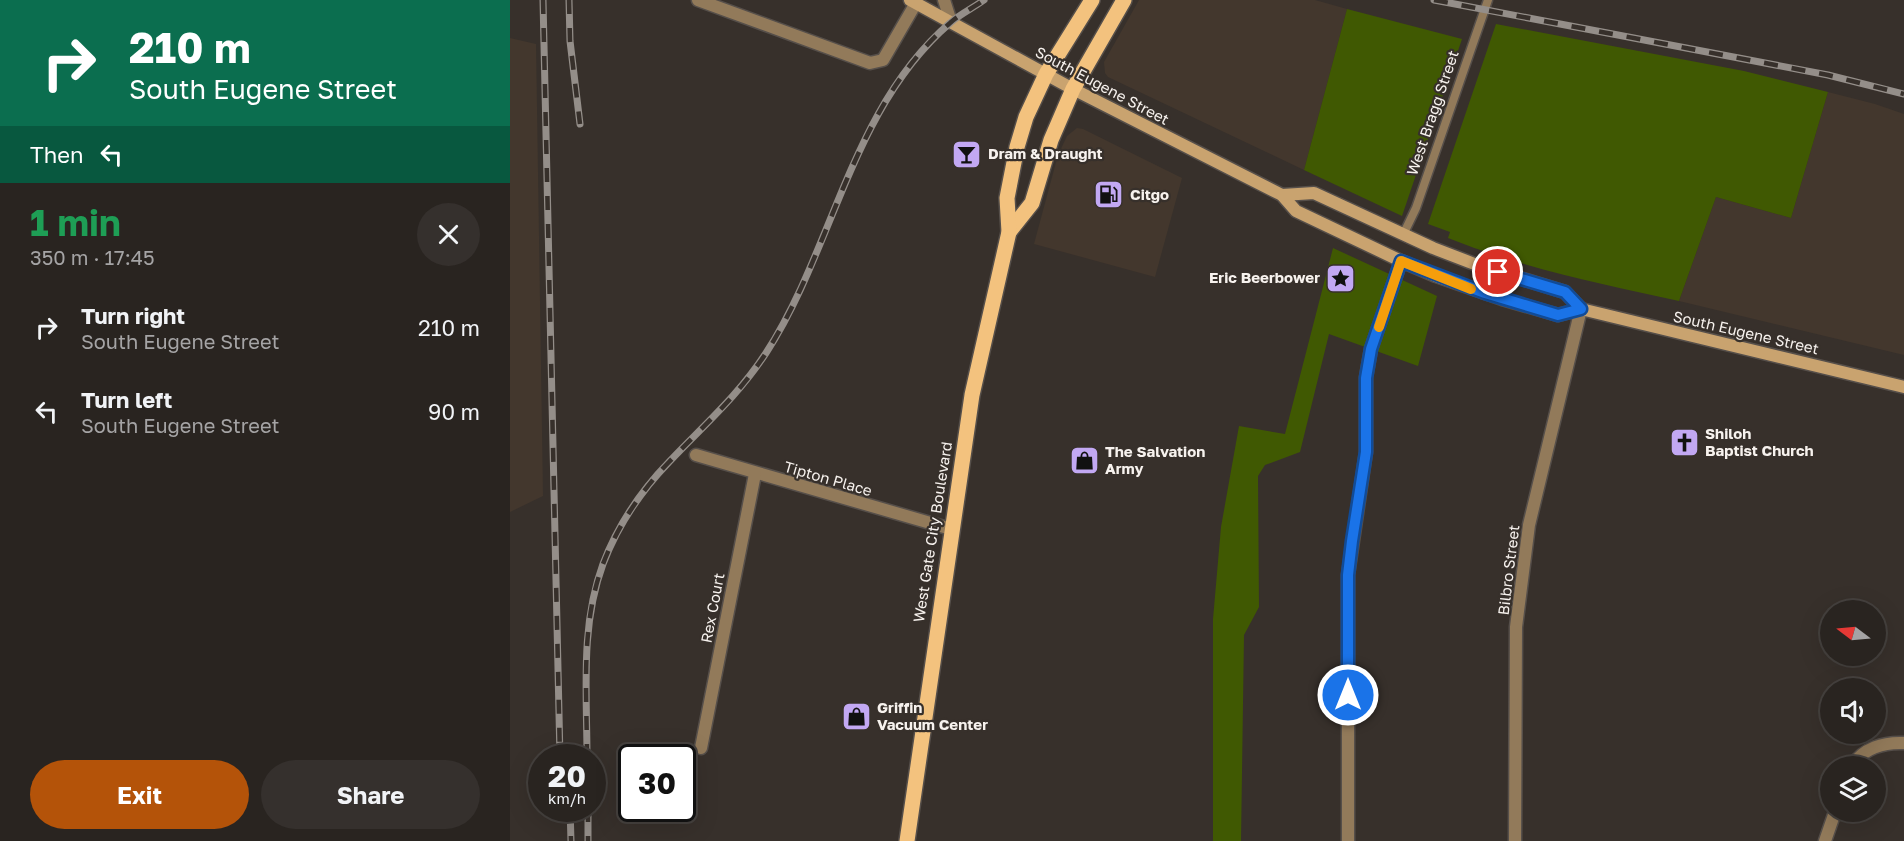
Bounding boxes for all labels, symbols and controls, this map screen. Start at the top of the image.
text: 210 m [129,22,251,72]
icon: right [30,24,108,102]
street label: South Eugene Street [1033,42,1172,128]
street label: West Bragg Street [1402,48,1462,178]
text: South Eugene Street [129,73,397,105]
icon: left [95,138,128,171]
bar icon: Dram & Draught [951,138,983,170]
text: Then [30,141,83,168]
place label: Dram & Draught [988,144,1103,162]
fuel station icon: Citgo [1093,179,1125,211]
place label: Citgo [1130,185,1169,203]
text: 1 min [30,201,121,244]
button: close [417,203,480,266]
text: 350 m · 17:45 [30,245,155,269]
pin [1472,246,1523,297]
icon: arrive [1481,255,1514,288]
place icon: Eric Beerbower [1325,262,1357,294]
place label: Eric Beerbower [1209,268,1320,286]
text: Turn right [81,302,185,329]
street label: South Eugene Street [1672,307,1821,358]
icon: right [30,311,63,344]
text: 210 m [418,314,480,341]
text: South Eugene Street [81,329,280,353]
text: Turn left [81,386,172,413]
icon: left [30,395,63,428]
text: 90 m [428,398,480,425]
text: South Eugene Street [81,413,280,437]
place label: Shiloh Baptist Church [1705,424,1814,459]
church icon: Shiloh Baptist Church [1668,427,1700,459]
street label: West Gate City Boulevard [909,440,955,624]
place label: The Salvation Army [1105,442,1205,477]
shop icon: The Salvation Army [1068,445,1100,477]
street label: Tipton Place [782,457,875,499]
street label: Bilbro Street [1494,524,1522,616]
street label: Rex Court [696,571,728,644]
north arrow [1820,600,1886,666]
map controls [1820,600,1886,822]
position arrow [1316,663,1380,727]
button: sound [1820,678,1886,744]
place label: Griffin Vacuum Center [877,698,988,733]
shop icon: Griffin Vacuum Center [840,701,872,733]
speed limit sign: 30 [618,744,696,822]
button: layers [1820,756,1886,822]
text: 20 [548,758,586,794]
button: Exit [30,760,249,829]
button: Share [261,760,480,829]
text: km/h [548,789,586,807]

